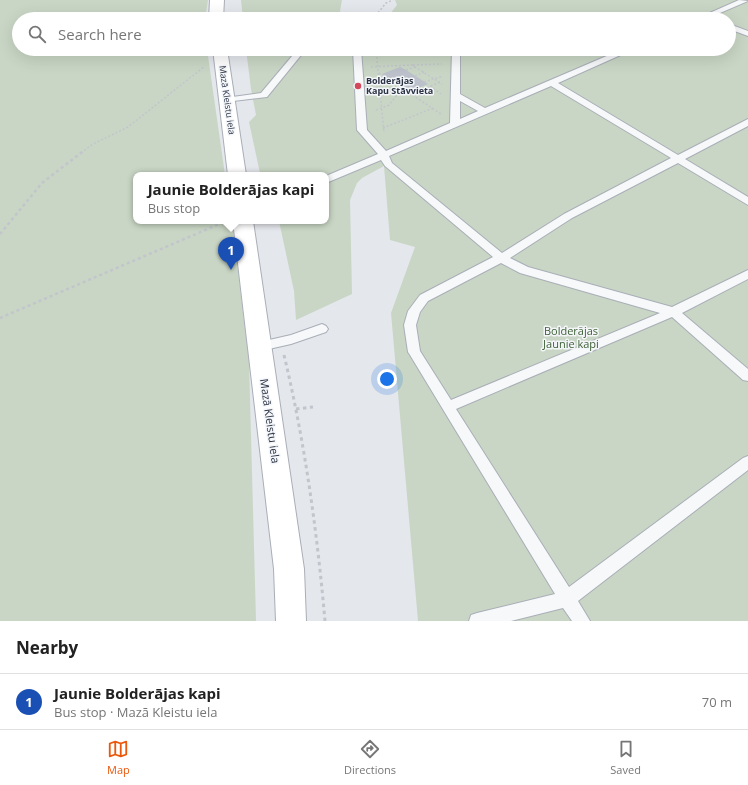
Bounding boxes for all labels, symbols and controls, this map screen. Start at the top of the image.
search box [12,12,736,56]
icon: search [26,23,48,45]
text: Search here [58,24,142,44]
street label: Mazā Kleistu iela [216,65,239,135]
place label: Bolderājas Kapu Stāvvieta [366,74,433,97]
marker: Bolderājas Kapu Stāvvieta [353,81,363,91]
popup [133,172,329,224]
text: Jaunie Bolderājas kapi [148,179,314,199]
text: Bus stop [148,199,200,217]
pin: 1 [218,237,244,270]
park label: Bolderājas Jaunie kapi [542,323,599,351]
your location [377,369,397,389]
street label: Mazā Kleistu iela [257,378,284,464]
text: Nearby [16,636,78,659]
text: Jaunie Bolderājas kapi [54,683,221,703]
text: 1 [25,693,33,711]
text: 70 m [702,693,732,711]
text: Bus stop · Mazā Kleistu iela [54,703,217,721]
tab: Map [107,738,130,777]
tab: Directions [344,738,396,777]
tab: Saved [610,738,641,777]

